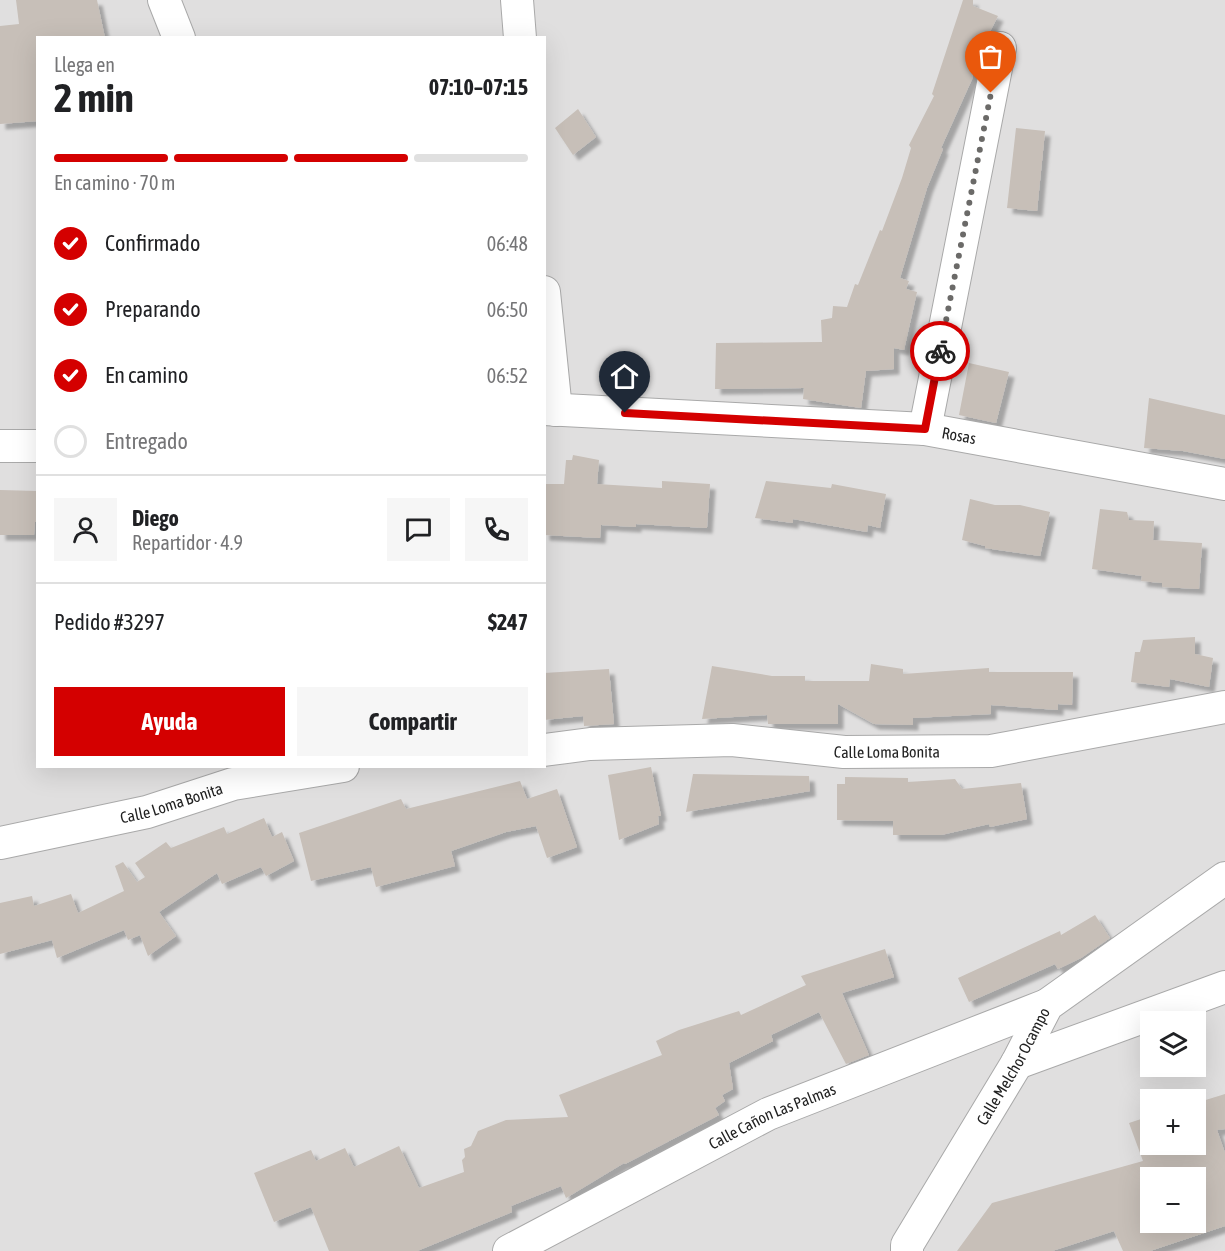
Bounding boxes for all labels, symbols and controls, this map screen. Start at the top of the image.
pin [965,31,1016,93]
icon: bag [974,40,1007,73]
text: Llega en [54,53,115,76]
text: 07:10–07:15 [429,74,528,100]
text: 2 min [54,76,134,120]
text: En camino · 70 m [54,171,175,194]
icon: check [54,227,87,260]
text: Confirmado [105,230,200,256]
text: 06:48 [487,232,528,255]
icon: check [54,293,87,326]
text: Preparando [105,296,201,322]
text: 06:50 [487,298,528,321]
courier [910,321,970,381]
icon: bike [924,335,957,368]
pin [599,351,650,413]
icon: check [54,359,87,392]
icon: home [608,360,641,393]
text: En camino [105,362,188,388]
text: 06:52 [487,364,528,387]
street label: Rosas [940,423,978,447]
text: Entregado [105,428,188,454]
button: person [54,498,117,561]
button: chat [387,498,450,561]
button: phone [465,498,528,561]
text: Diego [132,505,179,531]
text: Repartidor · 4.9 [132,531,243,554]
text: Pedido #3297 [54,609,165,635]
text: $247 [488,609,528,635]
button: Ayuda [54,687,285,756]
button: Compartir [297,687,528,756]
street label: Calle Loma Bonita [833,742,940,761]
street label: Calle Loma Bonita [118,779,225,826]
street label: Calle Melchor Ocampo [973,1004,1053,1128]
map controls [1140,1011,1206,1233]
button: layers [1140,1011,1206,1077]
street label: Calle Cañon Las Palmas [706,1079,839,1153]
button: + [1140,1089,1206,1155]
button: − [1140,1167,1206,1233]

